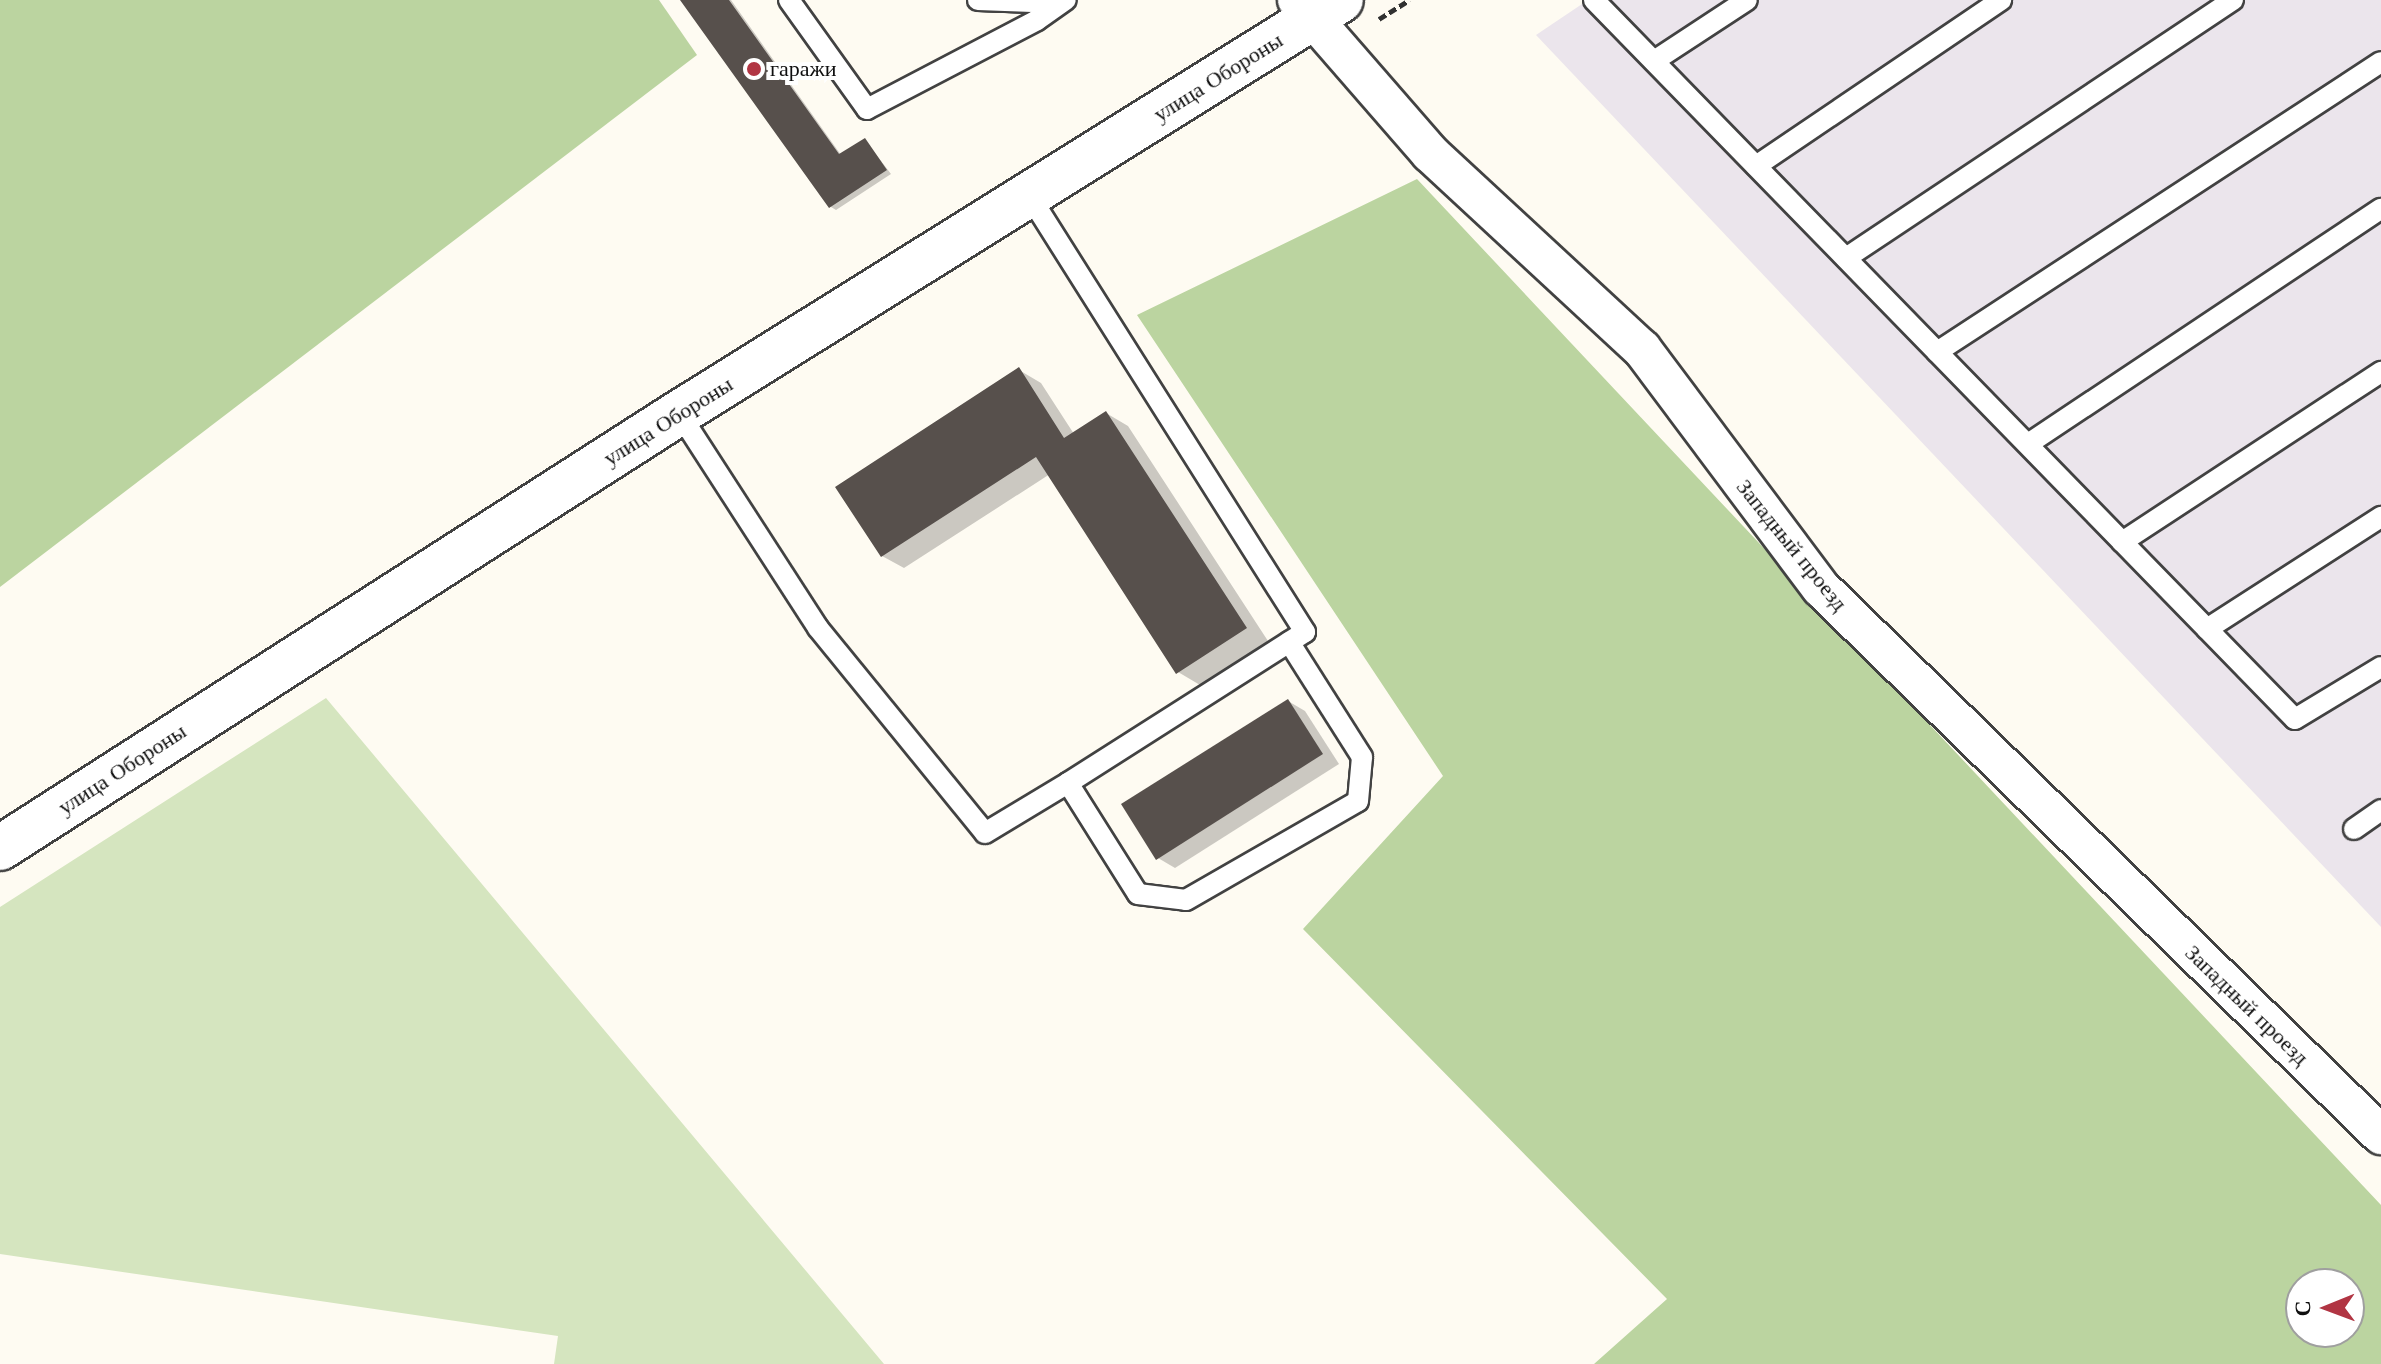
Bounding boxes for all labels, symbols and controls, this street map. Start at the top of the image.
street label: улица Обороны [1149,27,1287,127]
place label: гаражи [770,56,837,82]
marker: гаражи [745,60,763,78]
street label: улица Обороны [599,371,737,471]
street label: Западный проезд [1731,474,1853,616]
street label: улица Обороны [53,718,191,820]
street label: Западный проезд [2180,939,2314,1071]
north arrow [2285,1268,2365,1348]
text: С [2289,1300,2316,1317]

